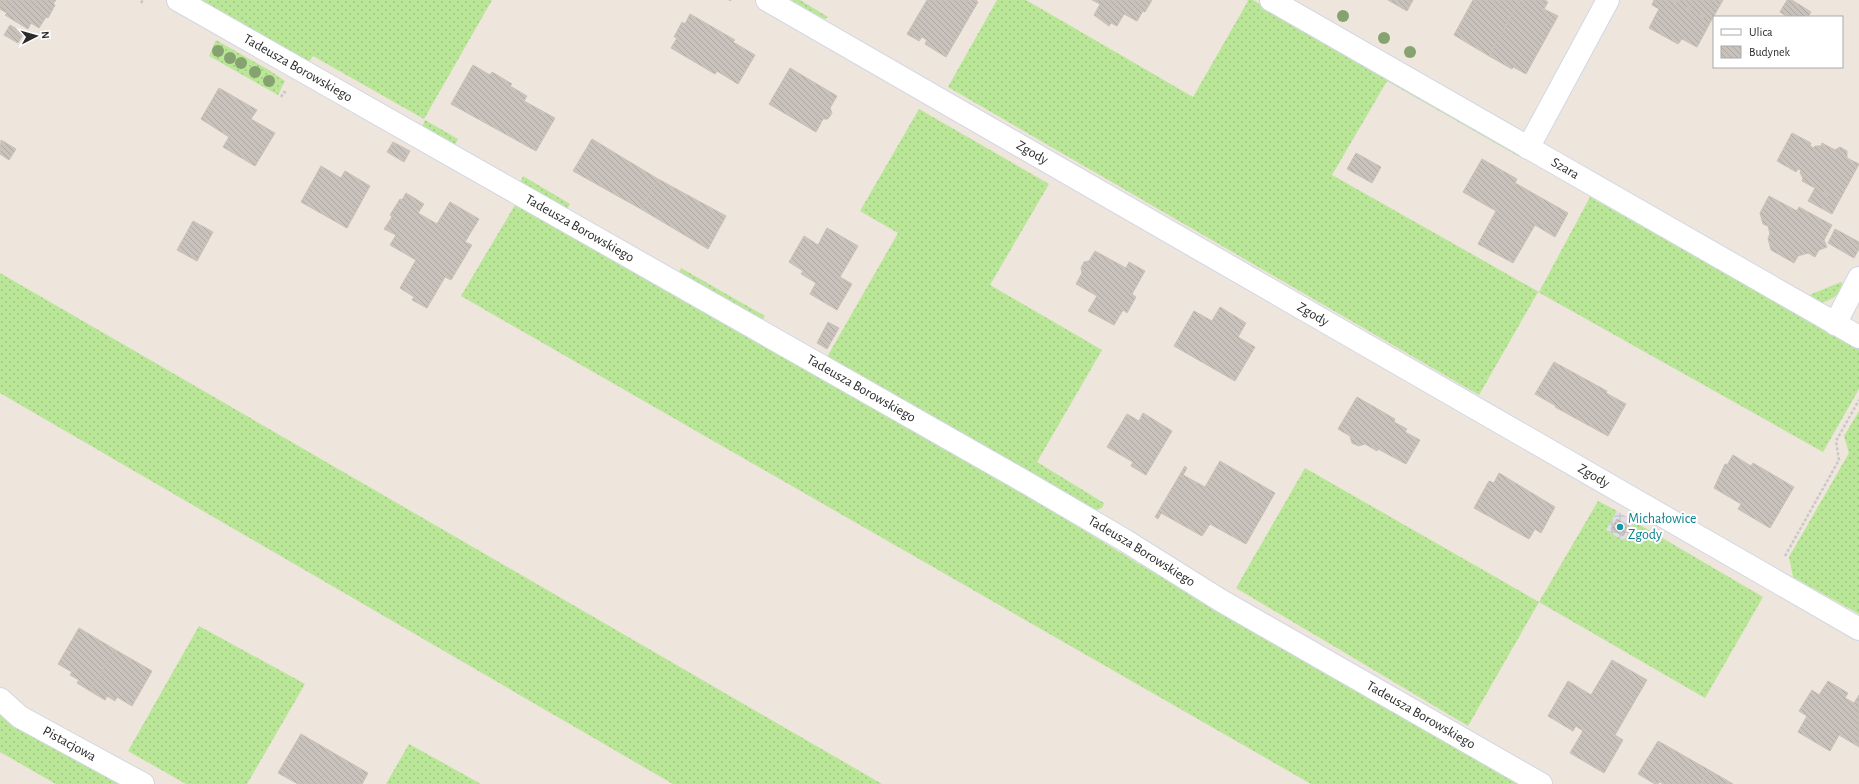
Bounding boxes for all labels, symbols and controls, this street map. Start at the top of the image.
north arrow [16,16,56,56]
legend [1713,16,1843,68]
text: Ulica [1749,26,1773,38]
text: N [40,31,51,39]
street label: Tadeusza Borowskiego [241,32,355,105]
text: Budynek [1749,46,1791,59]
street label: Zgody [1014,138,1050,167]
street label: Szara [1549,155,1582,182]
street label: Tadeusza Borowskiego [523,192,637,265]
street label: Zgody [1295,300,1331,329]
street label: Tadeusza Borowskiego [804,352,918,425]
street label: Zgody [1575,462,1612,491]
place label: Michałowice Zgody [1628,512,1697,542]
street label: Tadeusza Borowskiego [1085,513,1197,589]
marker: Michałowice Zgody [1615,522,1625,532]
street label: Tadeusza Borowskiego [1364,679,1478,752]
street label: Pistacjowa [40,724,99,764]

